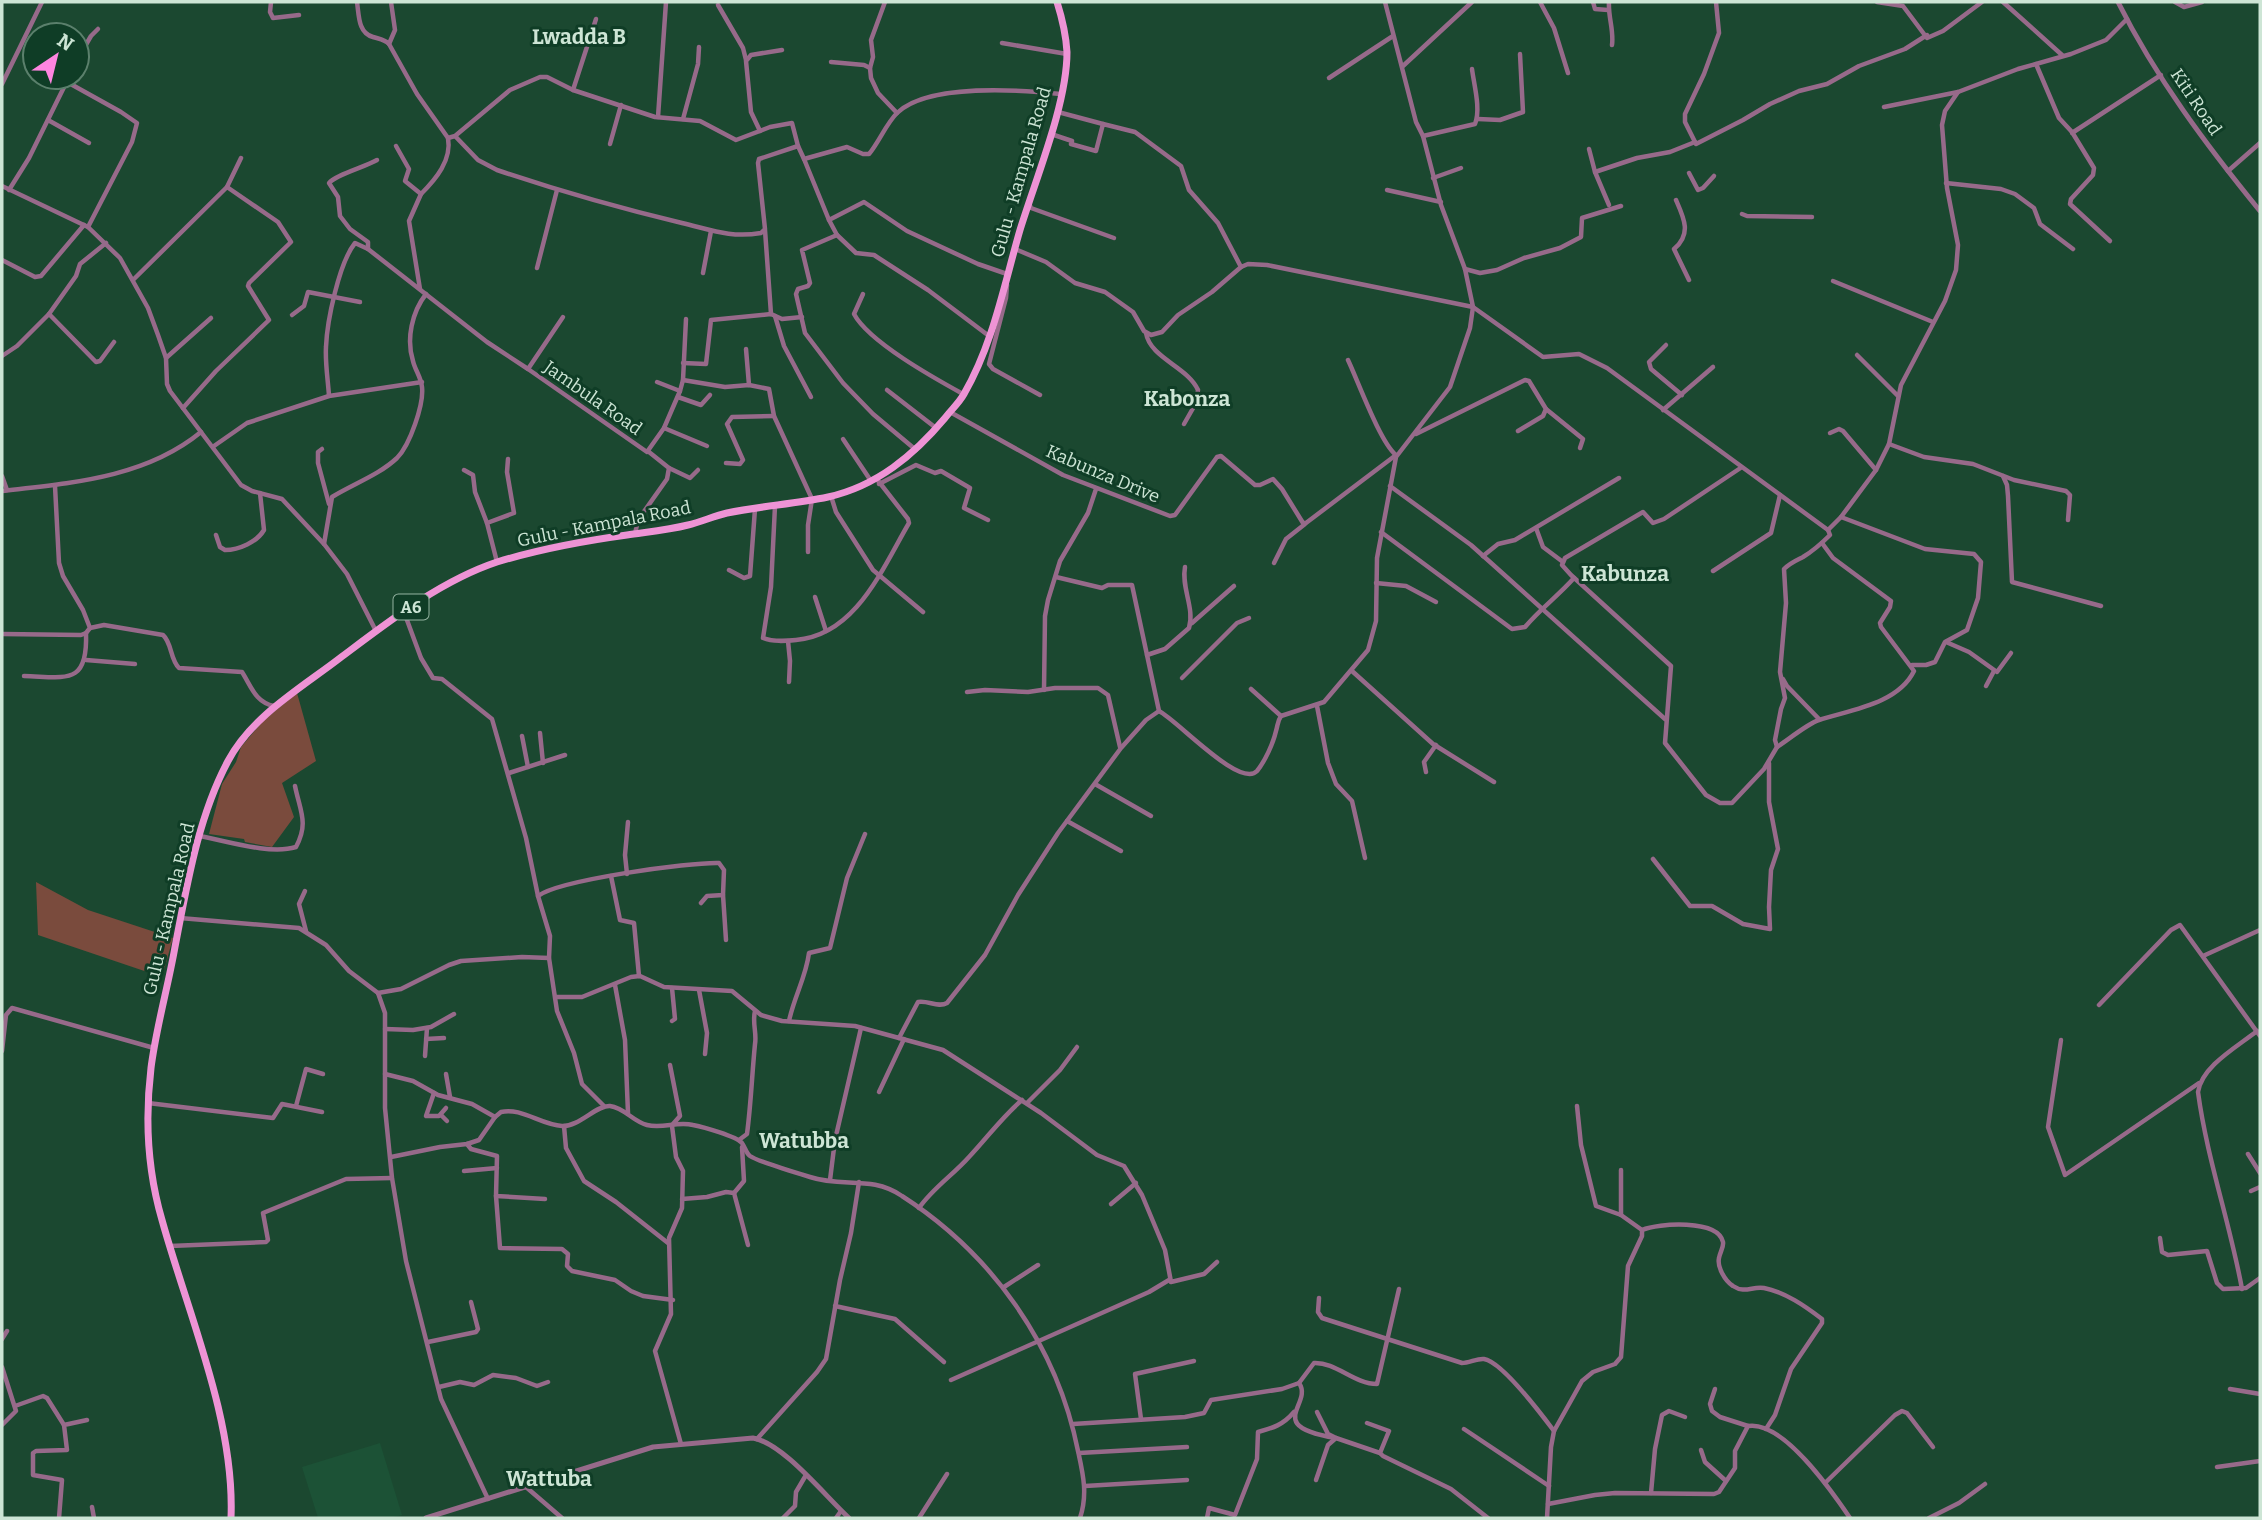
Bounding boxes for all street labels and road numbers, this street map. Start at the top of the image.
street label: Kiti Road [2166,64,2226,140]
street label: Gulu - Kampala Road [986,84,1056,260]
street label: Jambula Road [539,355,647,440]
street label: Kabunza Drive [1043,440,1163,508]
street label: Gulu - Kampala Road [515,496,693,552]
road number: A6 [394,594,428,620]
street label: Gulu - Kampala Road [138,820,200,997]

